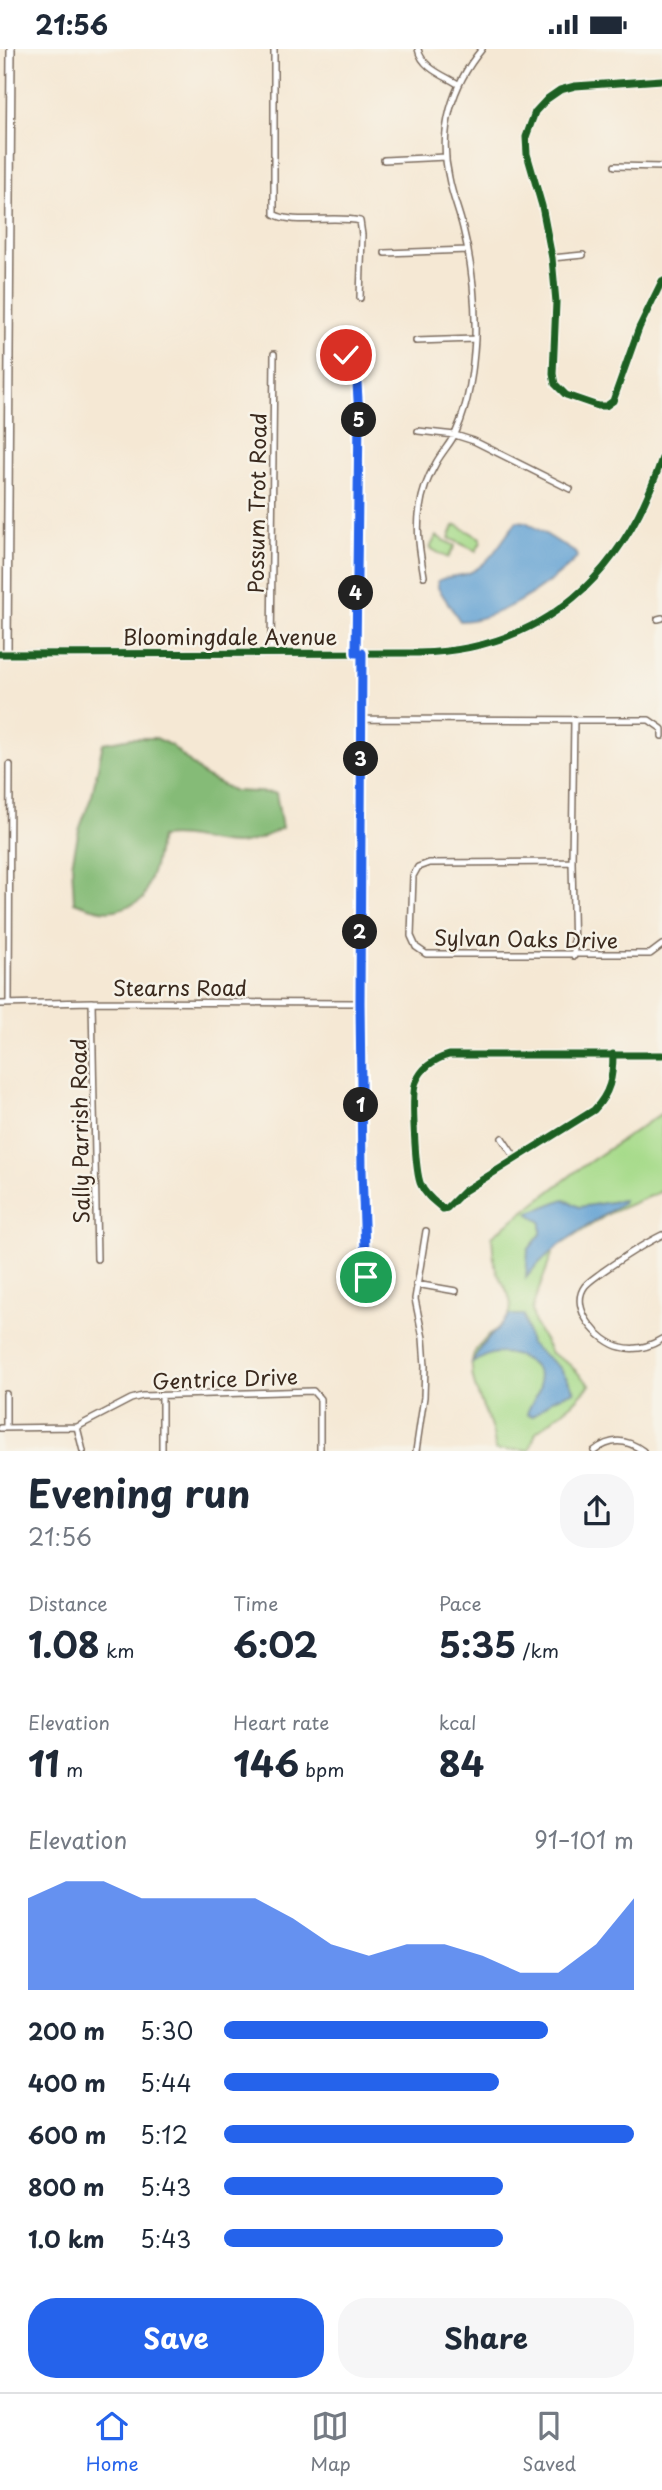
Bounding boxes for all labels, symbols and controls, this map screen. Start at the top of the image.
text: 21:56 [35,5,108,44]
pin [316,325,376,385]
icon: check [327,336,365,374]
pin: 5 [342,403,376,437]
text: 5 [352,405,365,433]
street label: Possum Trot Road [238,412,274,594]
pin: 4 [338,575,374,611]
text: 4 [349,578,362,606]
street label: Bloomingdale Avenue [123,620,337,652]
pin: 3 [344,741,378,777]
text: 3 [354,744,367,772]
pin: 2 [342,915,378,949]
text: 2 [353,917,366,945]
street label: Sylvan Oaks Drive [434,920,618,956]
street label: Stearns Road [113,971,247,1003]
street label: Sally Parrish Road [61,1038,97,1224]
pin: 1 [344,1087,378,1123]
text: 1 [356,1090,365,1118]
pin [336,1247,396,1307]
icon: arrive [347,1258,385,1296]
street label: Gentrice Drive [152,1359,298,1397]
text: Evening run [28,1464,250,1521]
button: share [560,1474,634,1548]
text: 21:56 [28,1519,92,1554]
text: Distance [28,1589,108,1617]
text: Time [233,1589,278,1617]
text: Pace [439,1589,482,1617]
text: 1.08 [28,1617,100,1670]
text: 6:02 [233,1617,318,1670]
text: 5:35 [439,1617,516,1670]
text: km [100,1636,134,1664]
text: /km [516,1636,559,1664]
text: Elevation [28,1708,110,1736]
text: Heart rate [233,1708,329,1736]
text: kcal [439,1708,477,1736]
text: 11 [28,1736,60,1789]
text: 146 [233,1736,299,1789]
text: 84 [439,1736,484,1789]
text: m [60,1755,83,1783]
text: bpm [299,1755,345,1783]
text: Elevation [28,1822,127,1857]
text: 91–101 m [534,1822,634,1857]
text: 200 m [28,2013,105,2048]
text: 5:30 [140,2013,193,2048]
text: 400 m [28,2065,106,2100]
text: 5:44 [140,2065,192,2100]
text: 600 m [28,2117,106,2152]
text: 5:12 [140,2117,188,2152]
text: 800 m [28,2169,105,2204]
text: 5:43 [140,2169,191,2204]
text: 1.0 km [28,2221,105,2256]
text: 5:43 [140,2221,191,2256]
button: Save [28,2298,324,2378]
button: Share [338,2298,634,2378]
tab: Home [86,2407,139,2477]
tab: Map [310,2407,351,2477]
tab: Saved [522,2407,576,2477]

